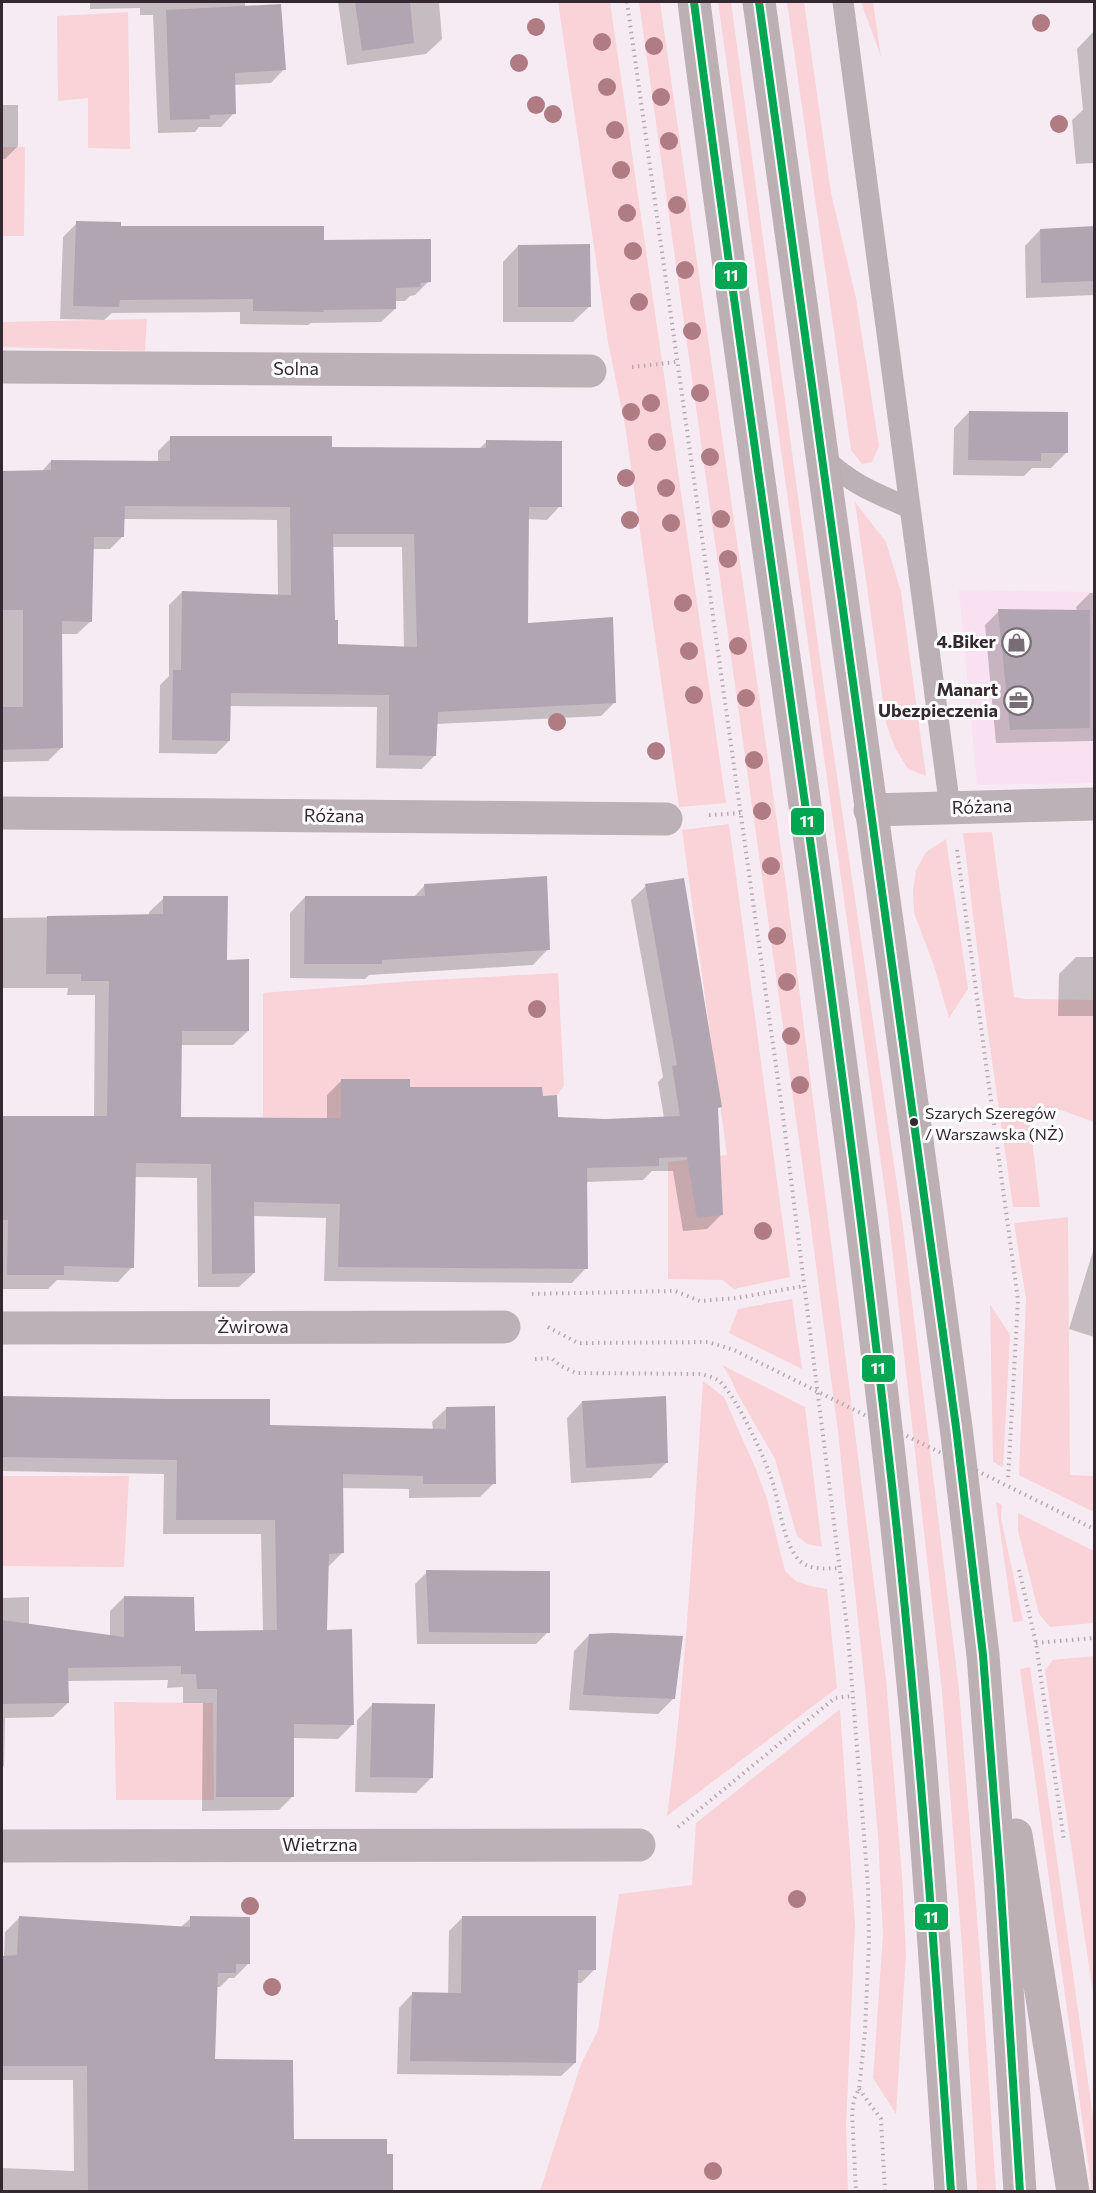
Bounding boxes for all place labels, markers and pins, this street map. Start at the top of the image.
shop icon: 4.Biker [1001,626,1033,658]
place label: 4.Biker [937,630,997,652]
place label: Manart Ubezpieczenia [878,678,998,721]
office icon: Manart Ubezpieczenia [1003,684,1035,716]
place label: Szarych Szeregów / Warszawska (NŻ) [925,1103,1064,1143]
marker: Szarych Szeregów / Warszawska (NŻ) [908,1116,920,1128]

